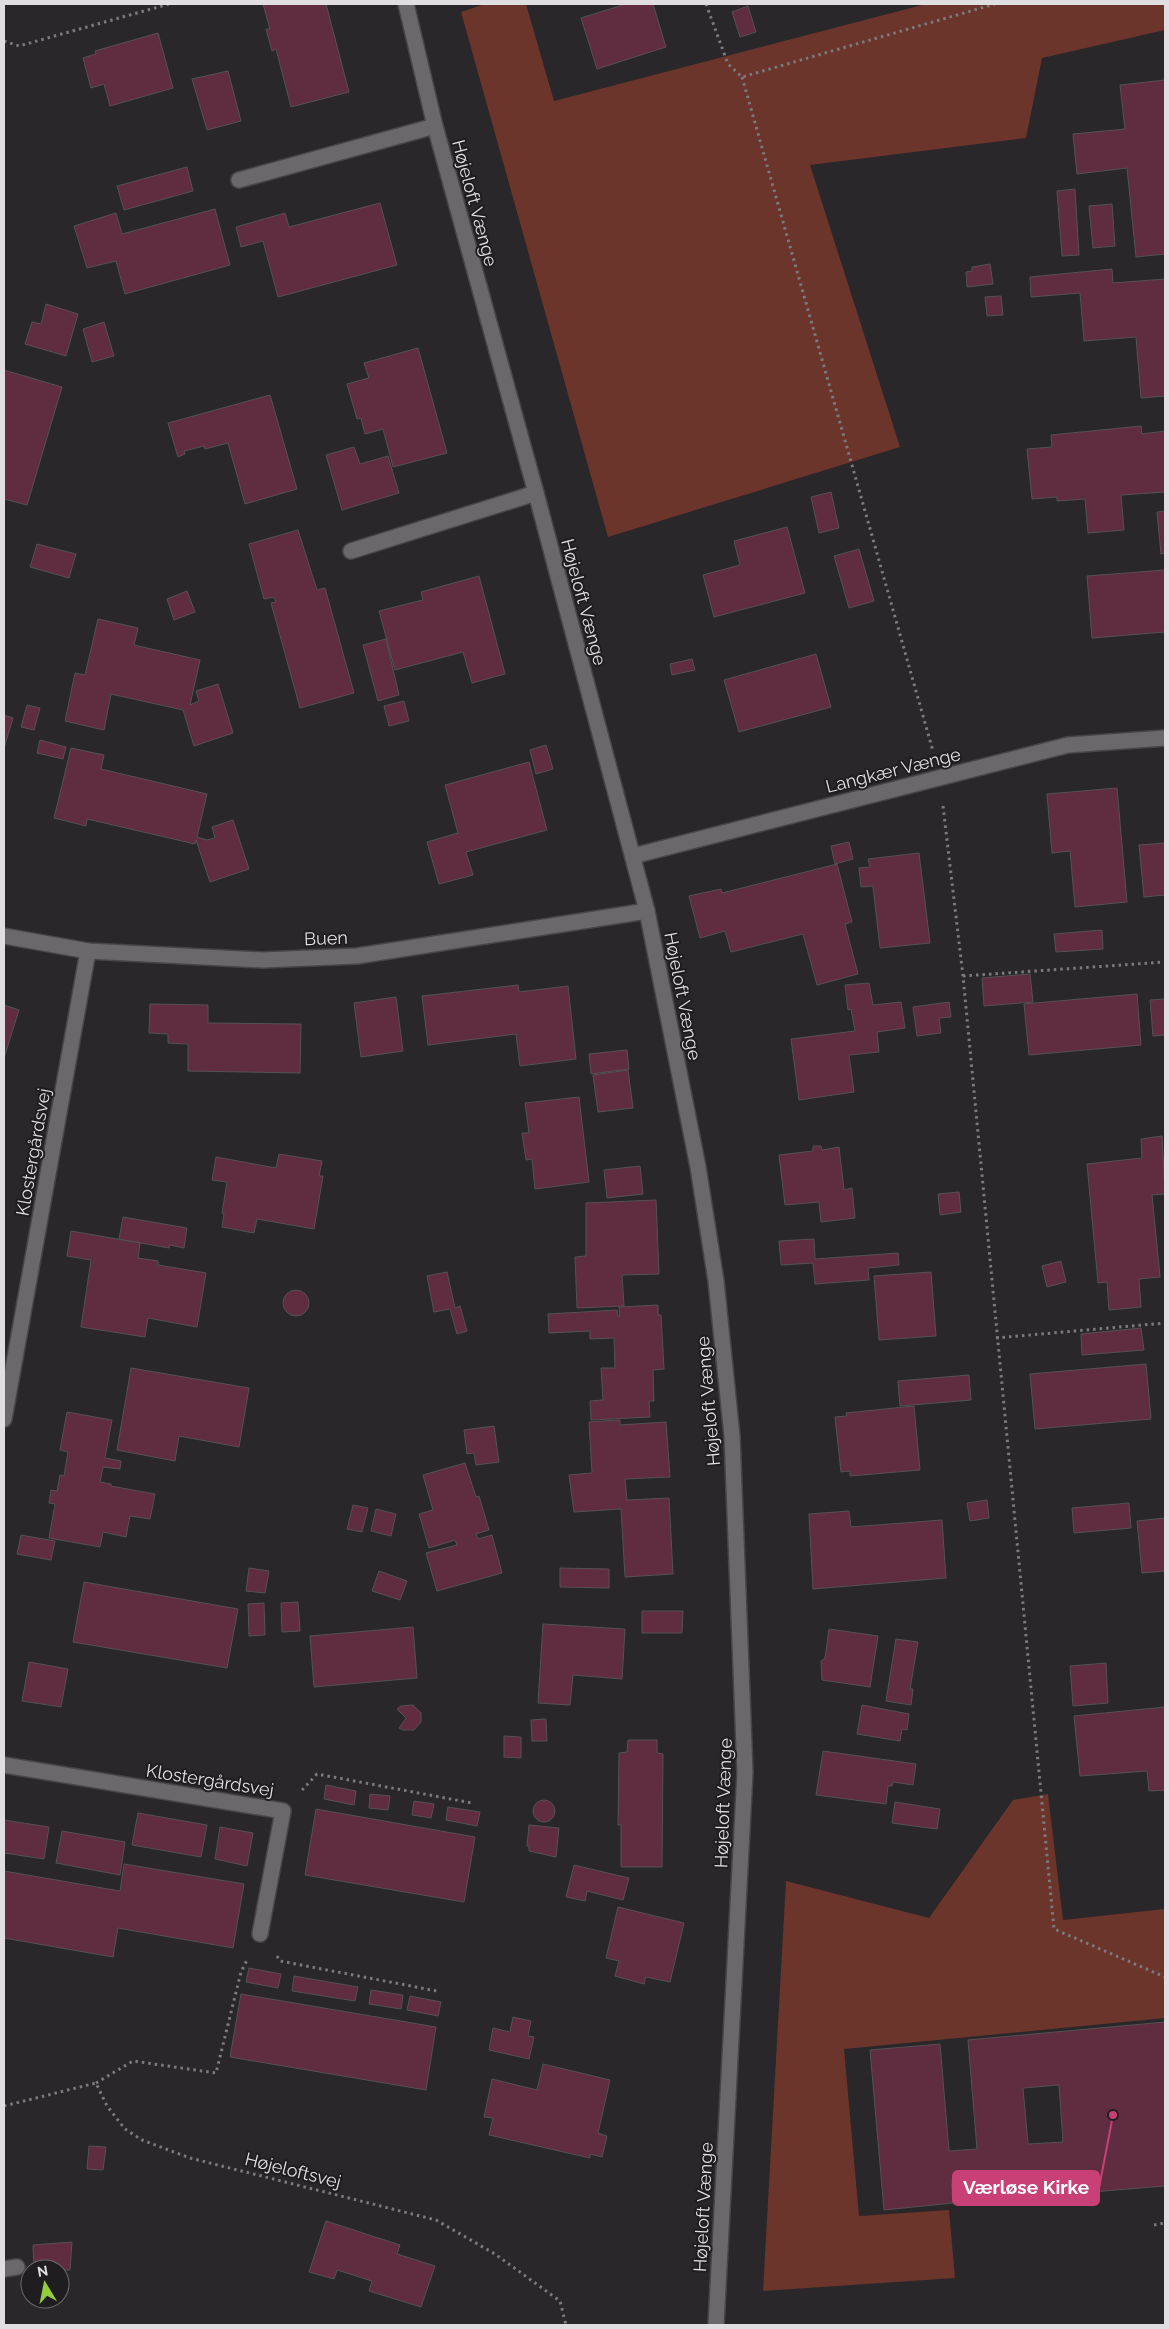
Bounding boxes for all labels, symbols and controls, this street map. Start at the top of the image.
street label: Højeloft Vænge [448,137,502,269]
street label: Højeloft Vænge [557,536,611,668]
street label: Langkær Vænge [823,743,963,797]
street label: Buen [304,927,348,949]
street label: Højeloft Vænge [660,930,706,1062]
street label: Klostergårdsvej [11,1087,55,1217]
street label: Højeloft Vænge [692,1335,724,1467]
street label: Højeloft Vænge [710,1737,736,1868]
street label: Klostergårdsvej [145,1760,275,1800]
street label: Højeloft Vænge [689,2141,717,2273]
street label: Højeloftsvej [243,2148,343,2192]
callout: Værløse Kirke [953,2171,1099,2205]
text: Værløse Kirke [963,2176,1089,2198]
north arrow [20,2259,70,2309]
text: N [36,2262,49,2280]

